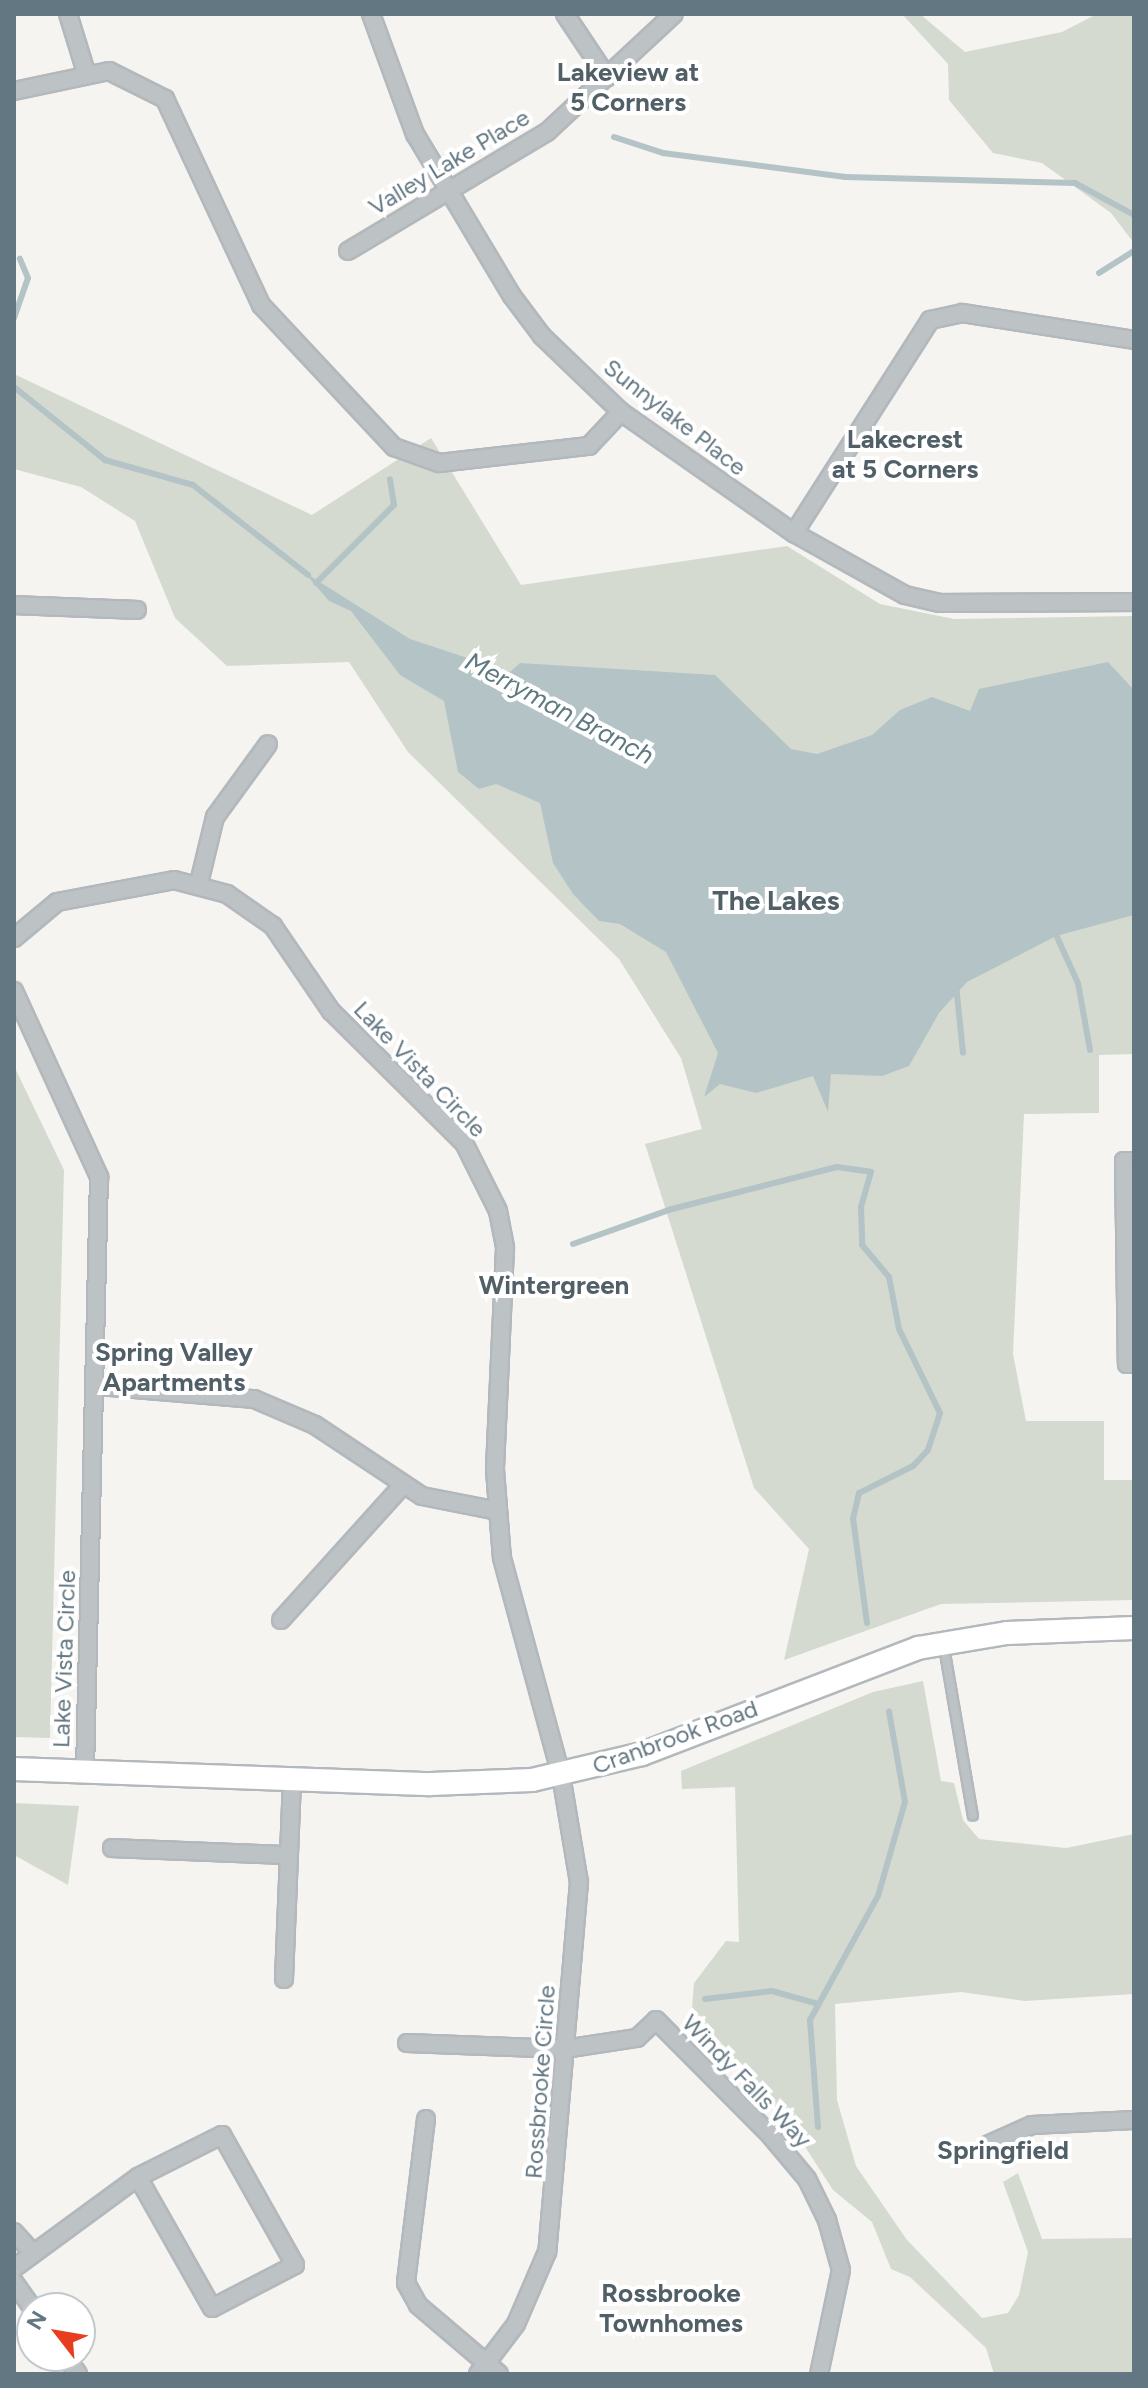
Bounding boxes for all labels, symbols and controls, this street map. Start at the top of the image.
district label: Lakeview at 5 Corners [557,57,699,118]
street label: Valley Lake Place [363,103,535,221]
street label: Sunnylake Place [598,352,752,482]
district label: Lakecrest at 5 Corners [832,424,978,486]
water label: Merryman Branch [459,646,659,772]
district label: The Lakes [712,883,840,917]
street label: Lake Vista Circle [348,995,492,1143]
district label: Wintergreen [479,1270,629,1302]
district label: Spring Valley Apartments [95,1337,253,1398]
street label: Lake Vista Circle [47,1570,81,1748]
street label: Cranbrook Road [588,1694,762,1780]
street label: Rossbrooke Circle [519,1984,561,2180]
street label: Windy Falls Way [676,2008,818,2154]
district label: Springfield [937,2135,1069,2167]
district label: Rossbrooke Townhomes [599,2278,743,2340]
north arrow [16,2292,96,2372]
text: N [21,2306,53,2335]

